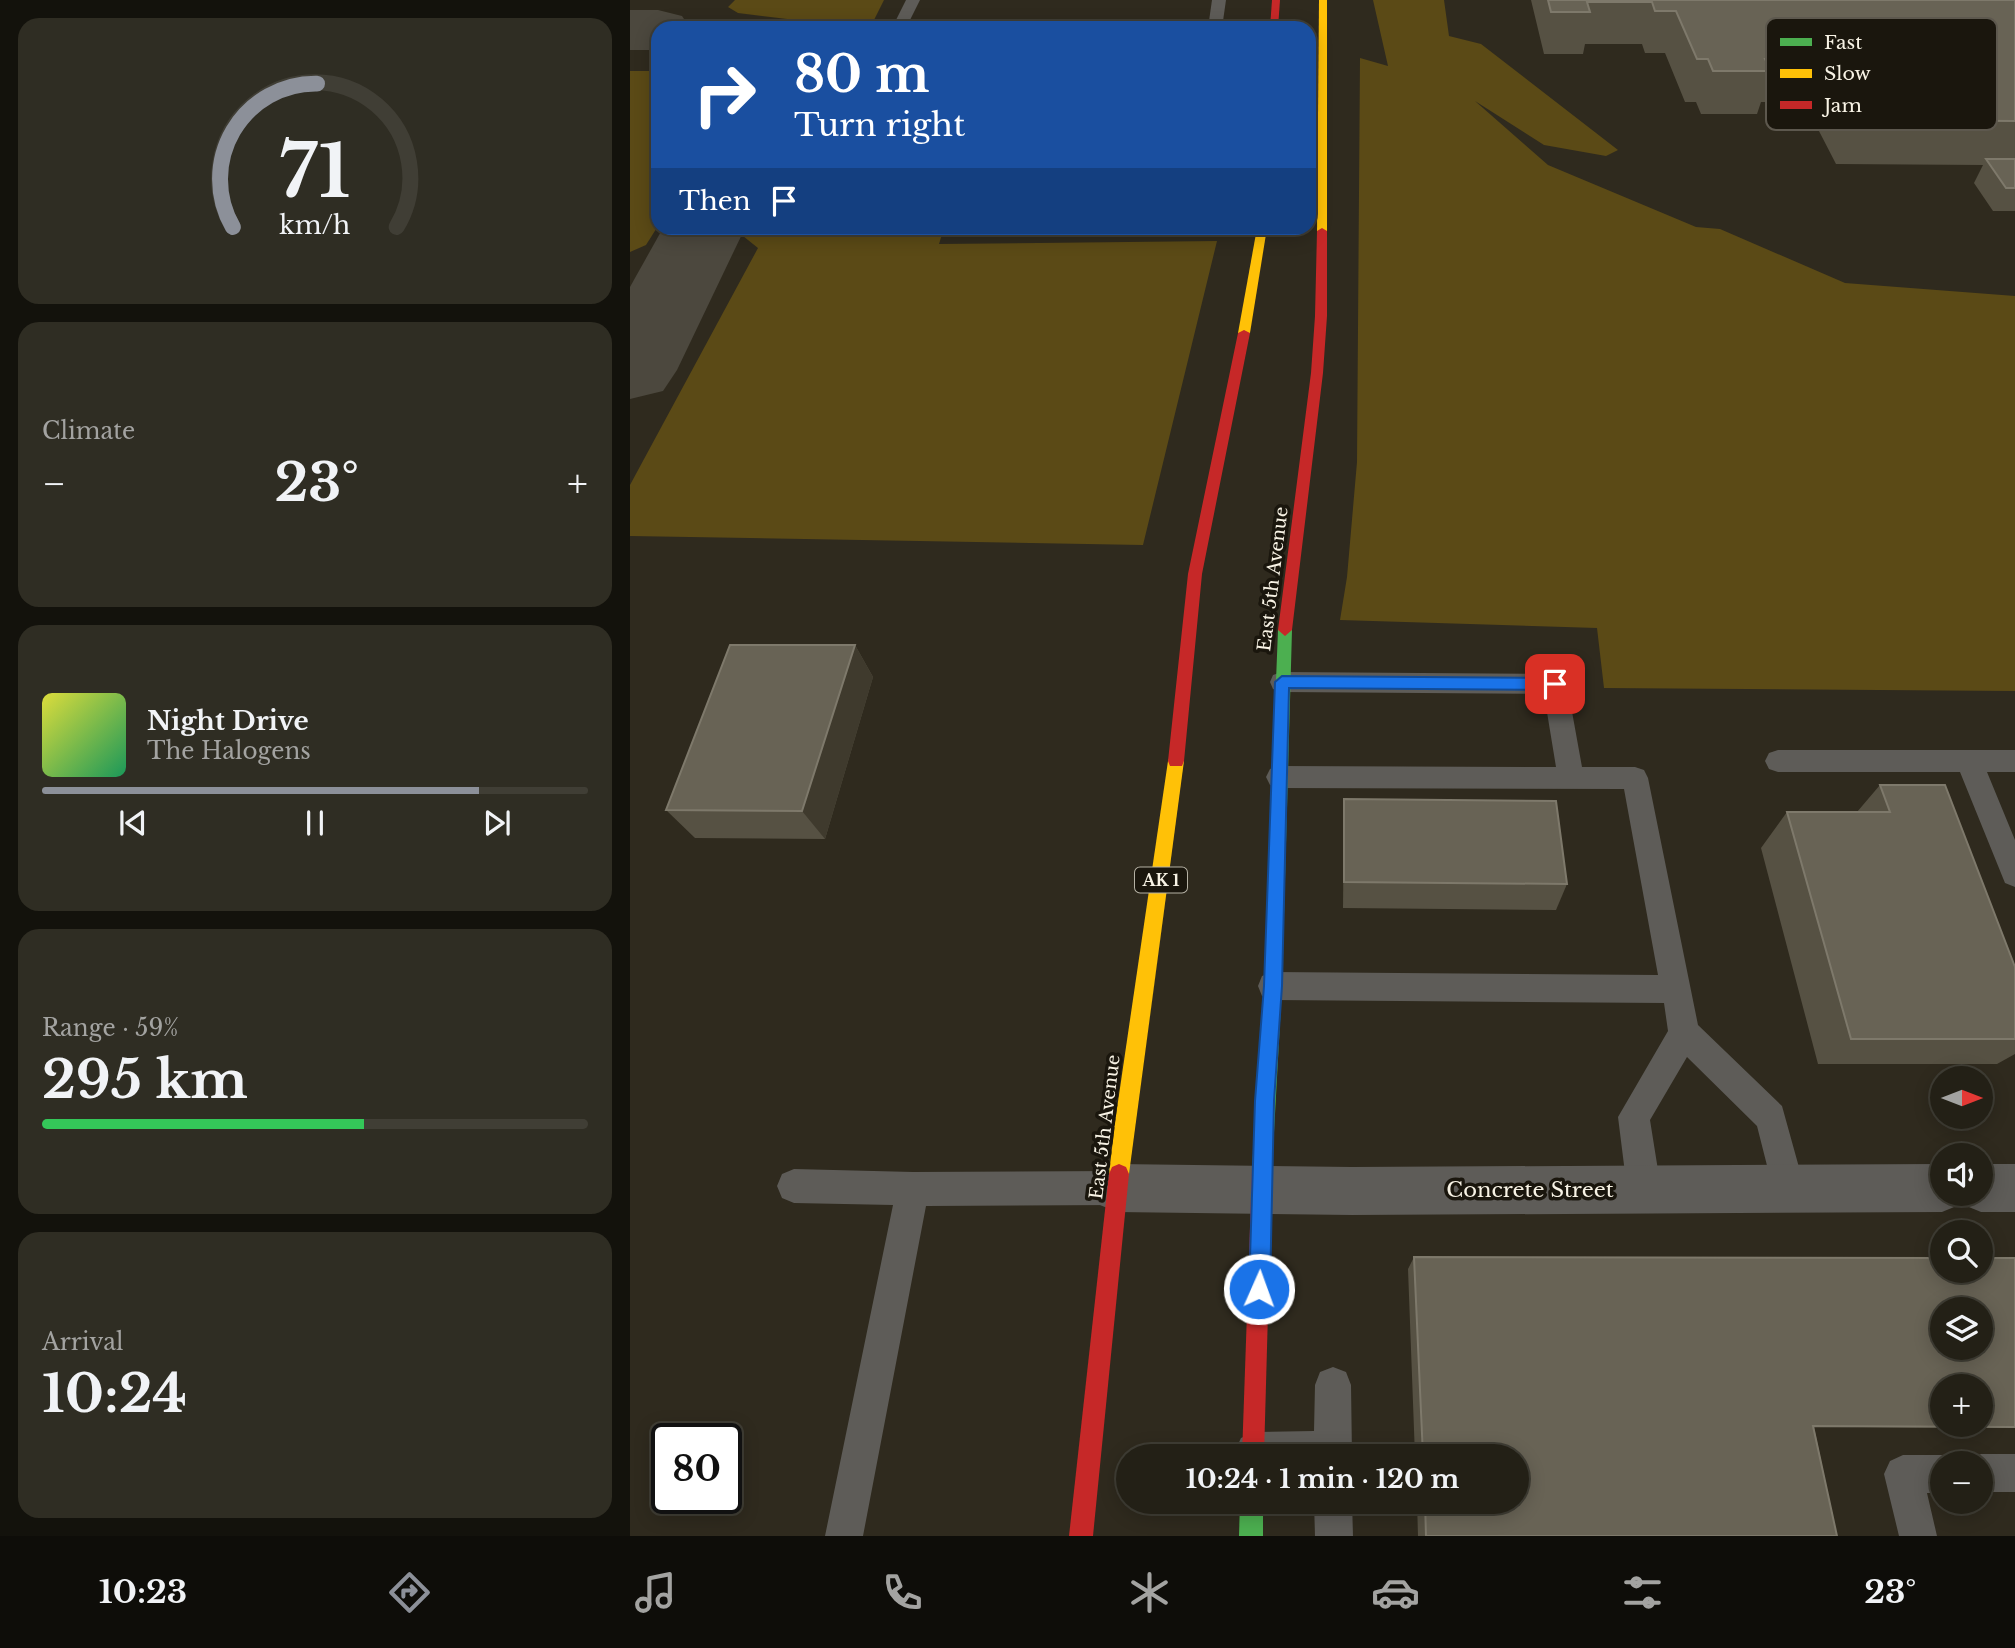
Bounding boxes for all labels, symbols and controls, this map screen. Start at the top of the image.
legend [1766,18,1997,130]
text: Fast [1824,31,1863,54]
text: 80 m [794,44,929,105]
icon: right [679,49,770,140]
text: Slow [1824,62,1871,85]
text: Jam [1821,94,1862,117]
text: Turn right [794,105,965,145]
text: 71 [280,126,350,217]
icon: arrive [765,182,803,220]
text: Then [679,185,751,217]
text: km/h [280,210,350,241]
text: Climate [42,417,135,445]
text: 23° [274,451,359,515]
text: − [42,460,66,507]
text: + [567,460,588,507]
street label: East 5th Avenue [1253,505,1293,653]
pin [1525,654,1585,714]
icon: arrive [1536,665,1574,703]
text: Night Drive [147,705,309,737]
text: The Halogens [147,737,311,765]
icon: previous [114,804,152,842]
icon: pause [296,804,334,842]
icon: next [478,804,516,842]
road number: AK 1 [1135,867,1187,892]
text: Range · 59% [42,1014,179,1042]
text: 295 km [42,1048,248,1112]
street label: East 5th Avenue [1085,1053,1125,1201]
north arrow [1930,1066,1993,1129]
map controls [1930,1066,1993,1514]
button: sound [1930,1143,1993,1206]
street label: Concrete Street [1446,1177,1614,1203]
button: search [1930,1220,1993,1283]
position arrow [1222,1252,1296,1326]
button: layers [1930,1297,1993,1360]
text: Arrival [42,1328,123,1356]
text: 10:24 [42,1362,187,1426]
button: + [1930,1374,1993,1437]
speed limit sign: 80 [651,1423,742,1514]
button: − [1930,1451,1993,1514]
text: 10:24 · 1 min · 120 m [1186,1463,1459,1495]
icon: directions [385,1568,434,1617]
icon: music [631,1568,680,1617]
icon: phone [878,1568,927,1617]
icon: climate [1125,1568,1174,1617]
icon: car [1371,1568,1420,1617]
icon: filters [1618,1568,1667,1617]
text: 10:23 [99,1572,187,1612]
text: 23° [1864,1572,1916,1612]

